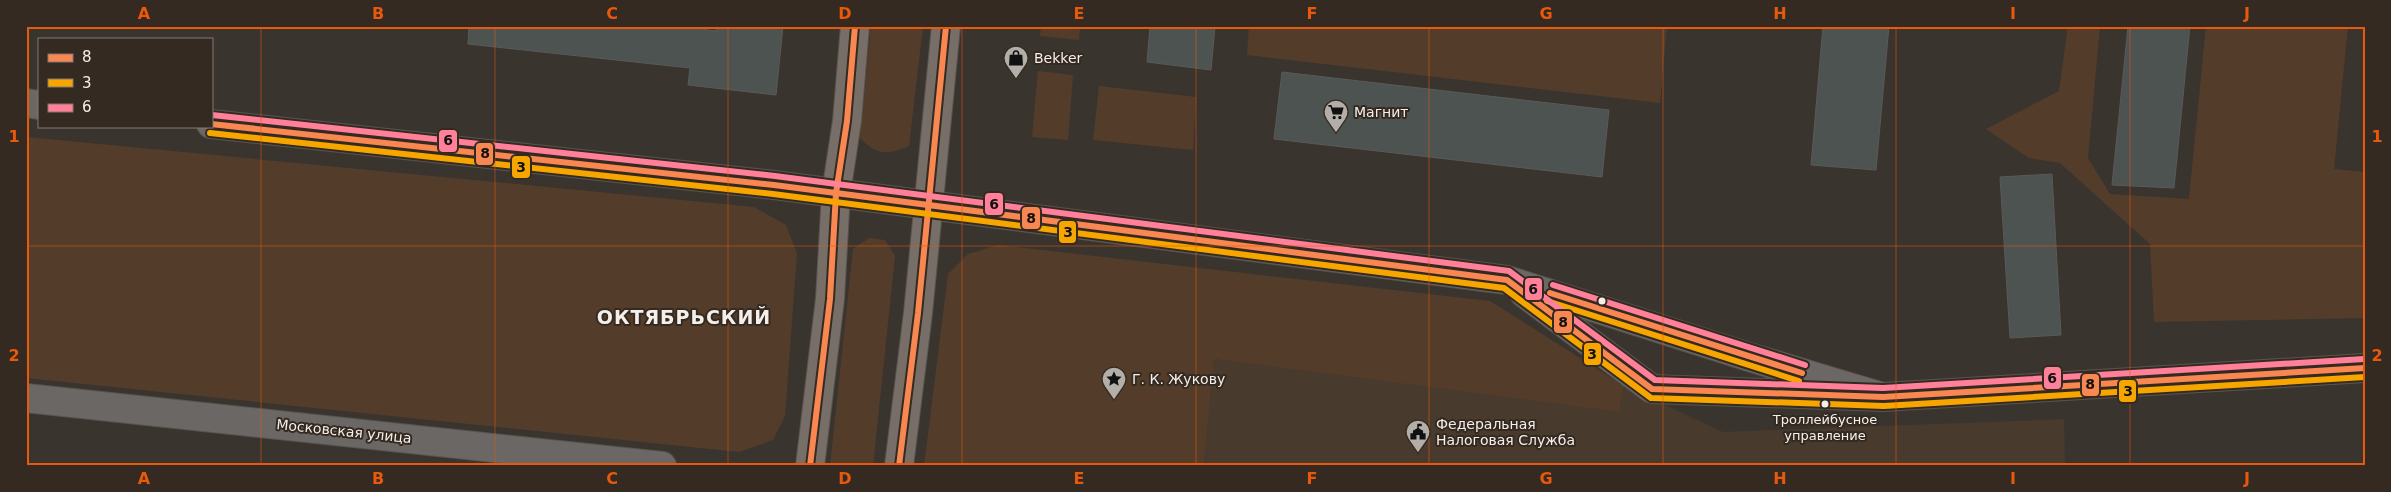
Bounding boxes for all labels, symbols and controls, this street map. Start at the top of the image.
text: A [138,4,151,23]
text: B [372,4,384,23]
text: C [606,4,618,23]
text: D [838,4,852,23]
text: E [1074,4,1084,23]
text: F [1307,4,1317,23]
text: G [1539,4,1553,23]
text: H [1773,4,1787,23]
text: I [2010,4,2016,23]
text: J [2243,4,2250,23]
legend [38,38,212,128]
shop icon: Bekker [1003,45,1029,79]
text: 8 [82,48,92,66]
place label: Bekker [1034,50,1083,66]
text: 3 [82,74,92,92]
text: 6 [82,98,92,116]
supermarket icon: Магнит [1323,99,1349,133]
place label: Магнит [1354,104,1408,120]
text: 1 [8,127,20,146]
text: 1 [2371,127,2383,146]
line badge: 6 [438,129,458,153]
text: 6 [443,132,453,148]
line badge: 8 [475,142,494,166]
text: 8 [480,145,490,161]
line badge: 3 [511,155,531,179]
text: 3 [516,159,526,175]
line badge: 6 [984,192,1004,216]
text: 6 [989,196,999,212]
line badge: 8 [1021,206,1041,230]
text: 8 [1026,210,1036,226]
line badge: 3 [1058,220,1077,244]
text: 3 [1063,224,1073,240]
line badge: 6 [1524,277,1543,301]
text: 6 [1528,281,1538,297]
unlabelled marker [1597,296,1607,306]
district label: ОКТЯБРЬСКИЙ [597,306,771,328]
line badge: 8 [1553,310,1573,334]
text: 8 [1558,314,1568,330]
line badge: 3 [1583,342,1602,366]
text: 2 [8,346,20,365]
text: 3 [1587,346,1597,362]
text: 2 [2371,346,2383,365]
place icon: Г. К. Жукову [1101,366,1127,400]
line badge: 6 [2043,366,2062,390]
text: 6 [2047,370,2057,386]
place label: Г. К. Жукову [1132,371,1225,387]
line badge: 8 [2081,373,2100,397]
text: 8 [2085,376,2095,392]
line badge: 3 [2118,379,2137,403]
text: 3 [2123,383,2133,399]
marker: Троллейбусное управление [1820,399,1830,409]
place label: Троллейбусное управление [1772,412,1877,443]
street label: Московская улица [276,416,412,446]
place label: Федеральная Налоговая Служба [1436,416,1575,448]
public building icon: Федеральная Налоговая Служба [1405,419,1431,453]
text: A [138,469,151,488]
text: B [372,469,384,488]
text: C [606,469,618,488]
text: D [838,469,852,488]
text: E [1074,469,1084,488]
text: F [1307,469,1317,488]
text: G [1539,469,1553,488]
text: H [1773,469,1787,488]
text: I [2010,469,2016,488]
text: J [2243,469,2250,488]

